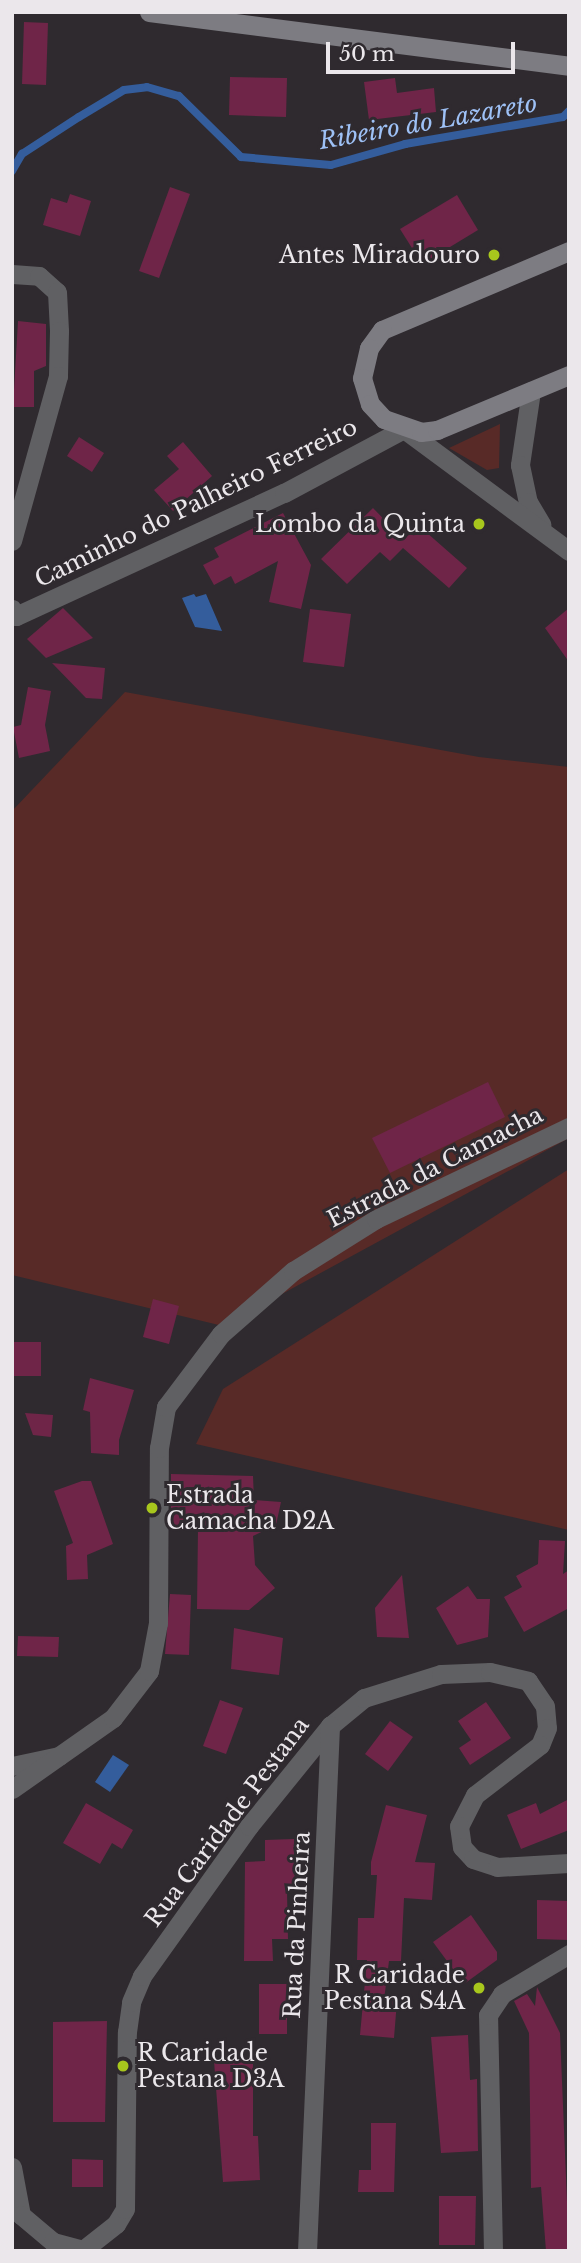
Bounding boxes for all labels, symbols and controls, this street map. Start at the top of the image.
scale bar [329,28,518,72]
text: 50 m [339,41,394,67]
water label: Ribeiro do Lazareto [316,89,540,155]
place label: Antes Miradouro [279,241,480,269]
marker: Antes Miradouro [486,247,502,263]
street label: Caminho do Palheiro Ferreiro [30,413,362,593]
place label: Lombo da Quinta [255,510,465,538]
marker: Lombo da Quinta [471,516,487,532]
street label: Estrada da Camacha [322,1101,548,1233]
place label: Estrada Camacha D2A [166,1481,334,1535]
marker: Estrada Camacha D2A [144,1500,160,1516]
street label: Rua Caridade Pestana [139,1712,315,1932]
street label: Rua da Pinheira [278,1831,316,2019]
place label: R Caridade Pestana S4A [324,1961,465,2015]
marker: R Caridade Pestana S4A [471,1980,487,1996]
place label: R Caridade Pestana D3A [137,2039,285,2093]
marker: R Caridade Pestana D3A [115,2058,131,2074]

